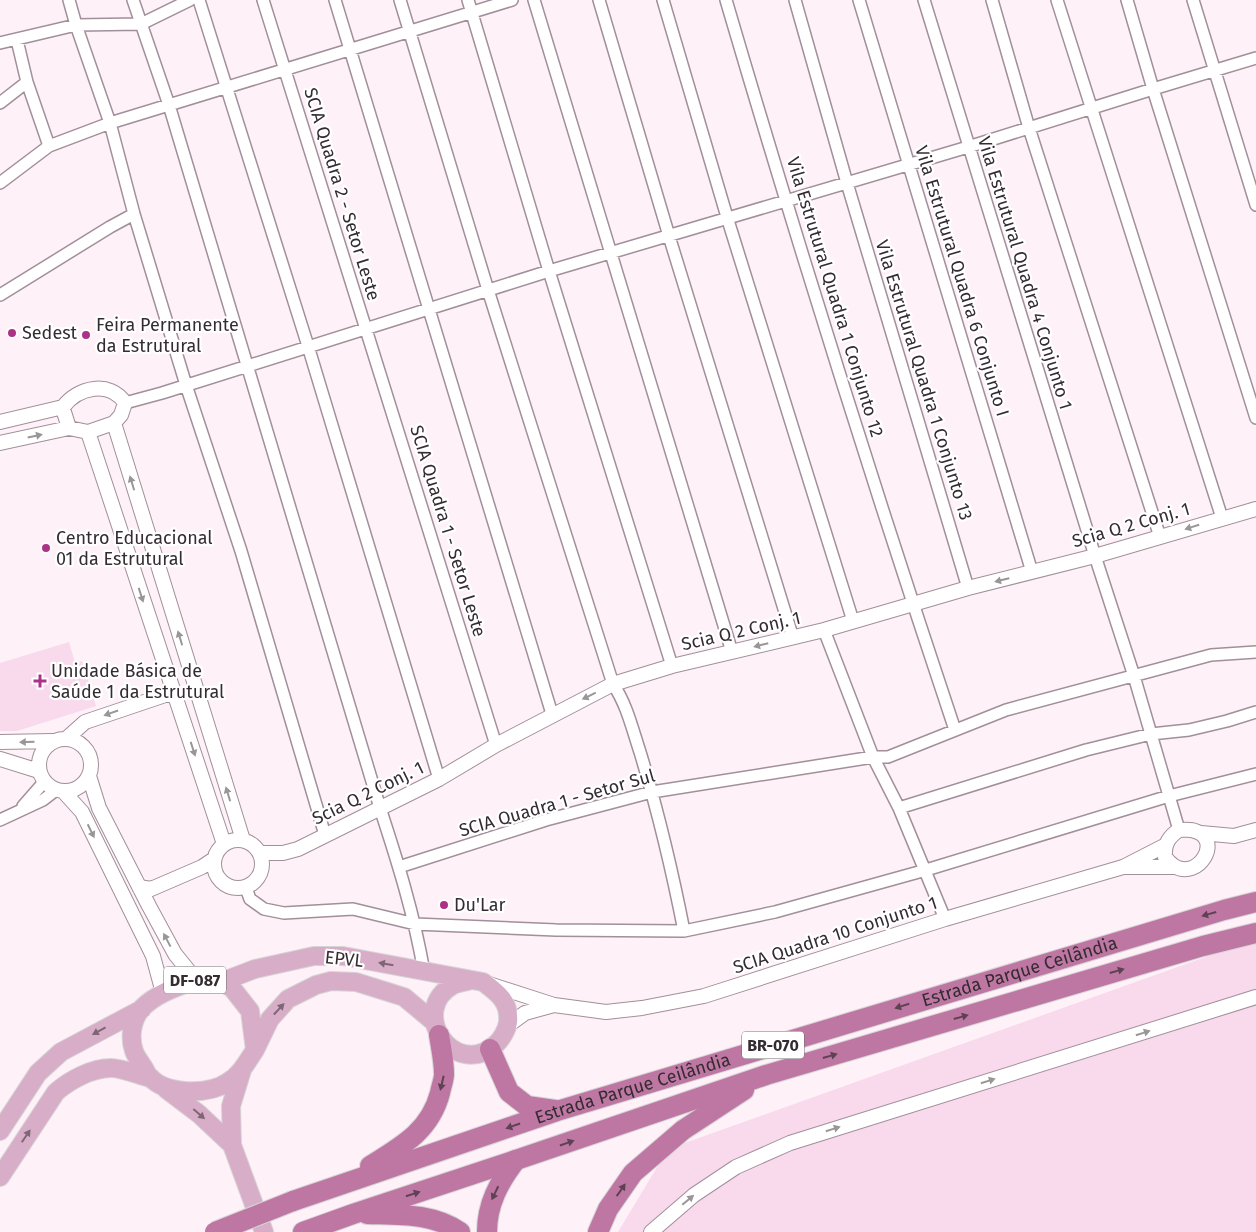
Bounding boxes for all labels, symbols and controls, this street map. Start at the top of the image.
street label: SCIA Quadra 2 - Setor Leste [299,85,385,303]
street label: Vila Estrutural Quadra 4 Conjunto 1 [973,134,1077,412]
street label: Vila Estrutural Quadra 6 Conjunto I [910,143,1014,419]
street label: Vila Estrutural Quadra 1 Conjunto 12 [782,154,888,440]
street label: Vila Estrutural Quadra 1 Conjunto 13 [871,237,977,523]
place label: Feira Permanente da Estrutural [96,314,239,357]
place label: Sedest [22,322,78,344]
marker: Sedest [6,327,18,339]
marker: Feira Permanente da Estrutural [80,329,92,341]
street label: SCIA Quadra 1 - Setor Leste [405,423,491,639]
one-way arrow [27,432,42,440]
one-way arrow [128,475,136,490]
street label: Scia Q 2 Conj. 1 [1069,498,1193,552]
one-way arrow [1185,524,1200,532]
place label: Centro Educacional 01 da Estrutural [56,527,213,570]
marker: Centro Educacional 01 da Estrutural [40,542,52,554]
one-way arrow [994,576,1010,584]
one-way arrow [138,588,146,603]
street label: Scia Q 2 Conj. 1 [679,607,803,655]
one-way arrow [176,631,183,646]
one-way arrow [753,642,768,650]
place label: Unidade Básica de Saúde 1 da Estrutural [51,660,224,703]
marker: Unidade Básica de Saúde 1 da Estrutural [33,674,47,688]
one-way arrow [582,692,596,700]
one-way arrow [103,709,118,717]
one-way arrow [18,738,34,746]
one-way arrow [189,742,197,757]
street label: Scia Q 2 Conj. 1 [309,756,427,830]
street label: SCIA Quadra 1 - Setor Sul [456,764,658,842]
one-way arrow [224,786,232,801]
one-way arrow [87,824,95,838]
street label: SCIA Quadra 10 Conjunto 1 [730,892,940,978]
place label: Du'Lar [454,894,506,916]
marker: Du'Lar [438,899,450,911]
one-way arrow [1201,911,1216,919]
street label: Estrada Parque Ceilândia [919,932,1120,1011]
one-way arrow [163,934,172,947]
street label: EPVL [324,946,364,972]
one-way arrow [378,960,394,968]
road number: DF-087 [164,966,226,994]
one-way arrow [1110,967,1125,975]
one-way arrow [895,1002,910,1010]
one-way arrow [273,1003,285,1015]
one-way arrow [954,1013,969,1021]
one-way arrow [92,1026,106,1035]
one-way arrow [1136,1028,1151,1036]
road number: BR-070 [742,1032,804,1058]
street label: Estrada Parque Ceilândia [532,1048,733,1129]
one-way arrow [822,1051,837,1059]
one-way arrow [438,1076,446,1091]
one-way arrow [980,1076,995,1084]
one-way arrow [193,1109,206,1120]
one-way arrow [505,1122,520,1130]
one-way arrow [825,1125,840,1133]
one-way arrow [21,1129,31,1142]
one-way arrow [560,1139,575,1147]
one-way arrow [616,1183,626,1196]
one-way arrow [490,1186,499,1201]
one-way arrow [405,1190,420,1197]
one-way arrow [681,1195,694,1206]

